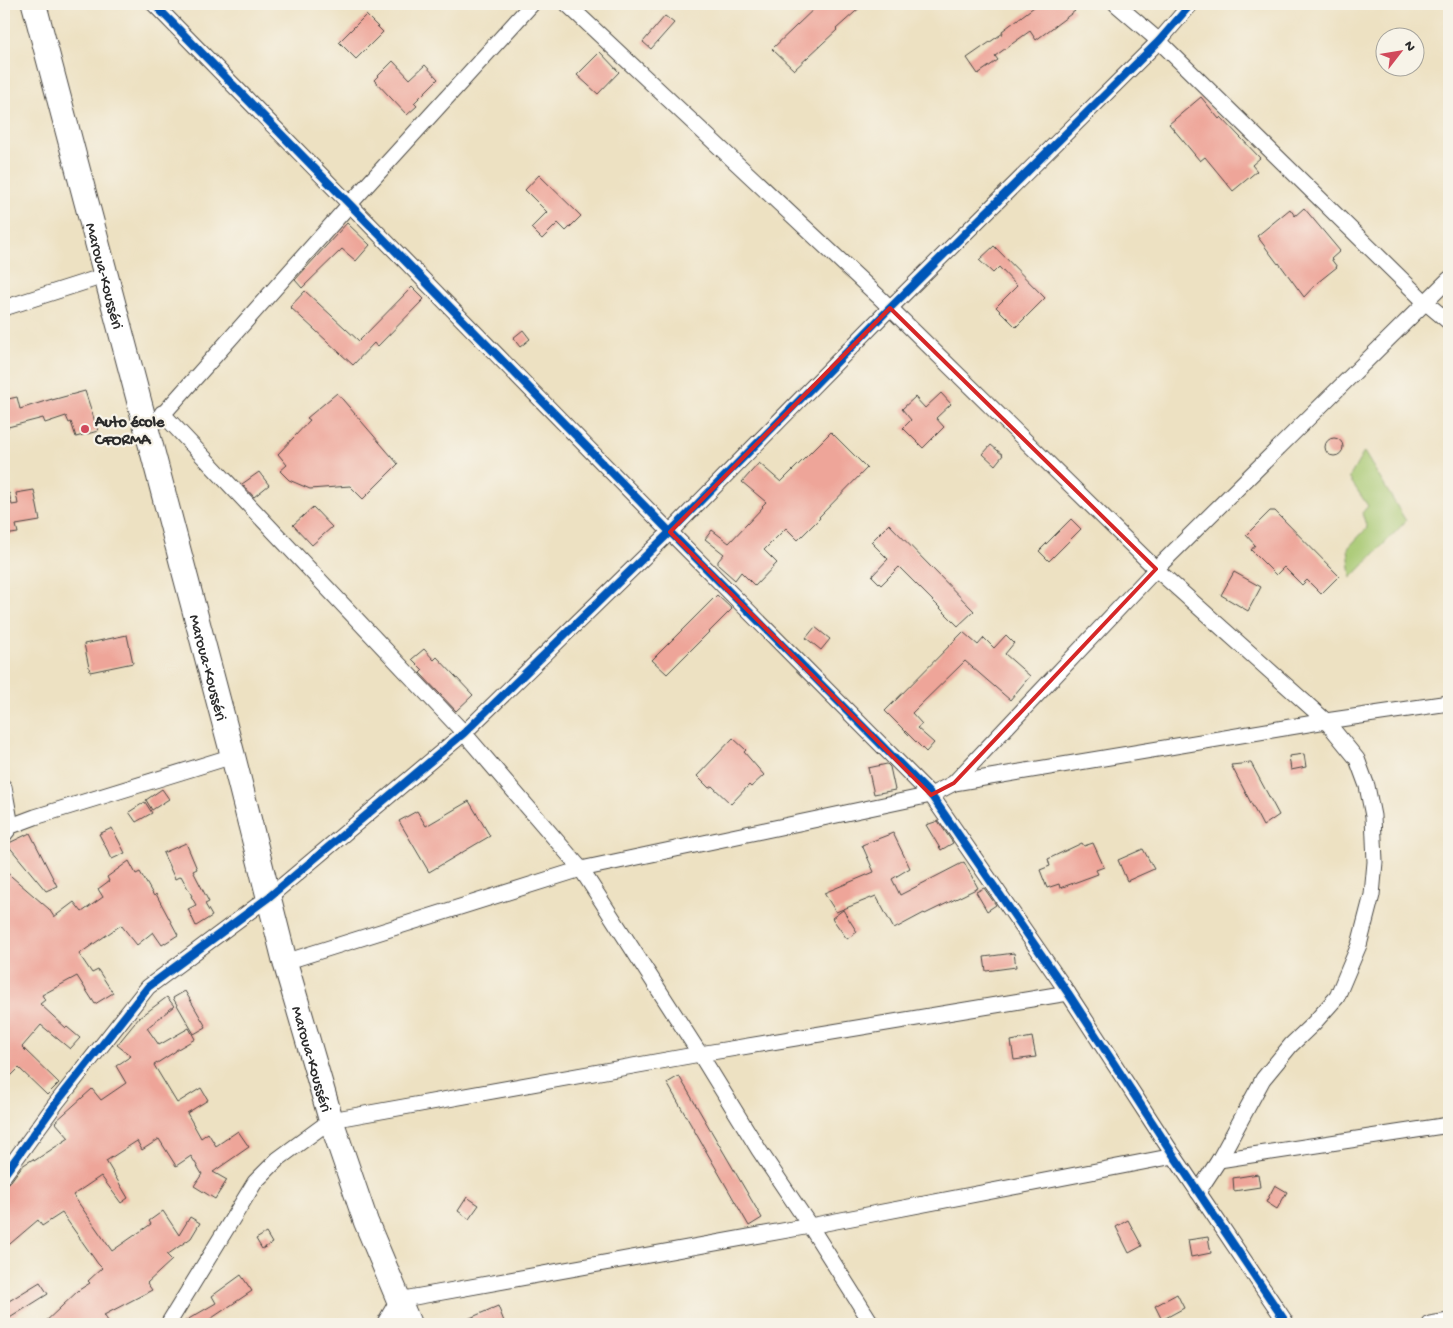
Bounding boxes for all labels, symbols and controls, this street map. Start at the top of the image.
north arrow [1376,28,1426,78]
text: N [1399,38,1419,55]
street label: Maroua-Kousséri [79,221,126,332]
place label: Auto école CFORMA [94,414,165,451]
marker: Auto école CFORMA [79,423,91,435]
street label: Maroua-Kousséri [183,613,229,723]
street label: Maroua-Kousséri [285,1005,334,1115]

